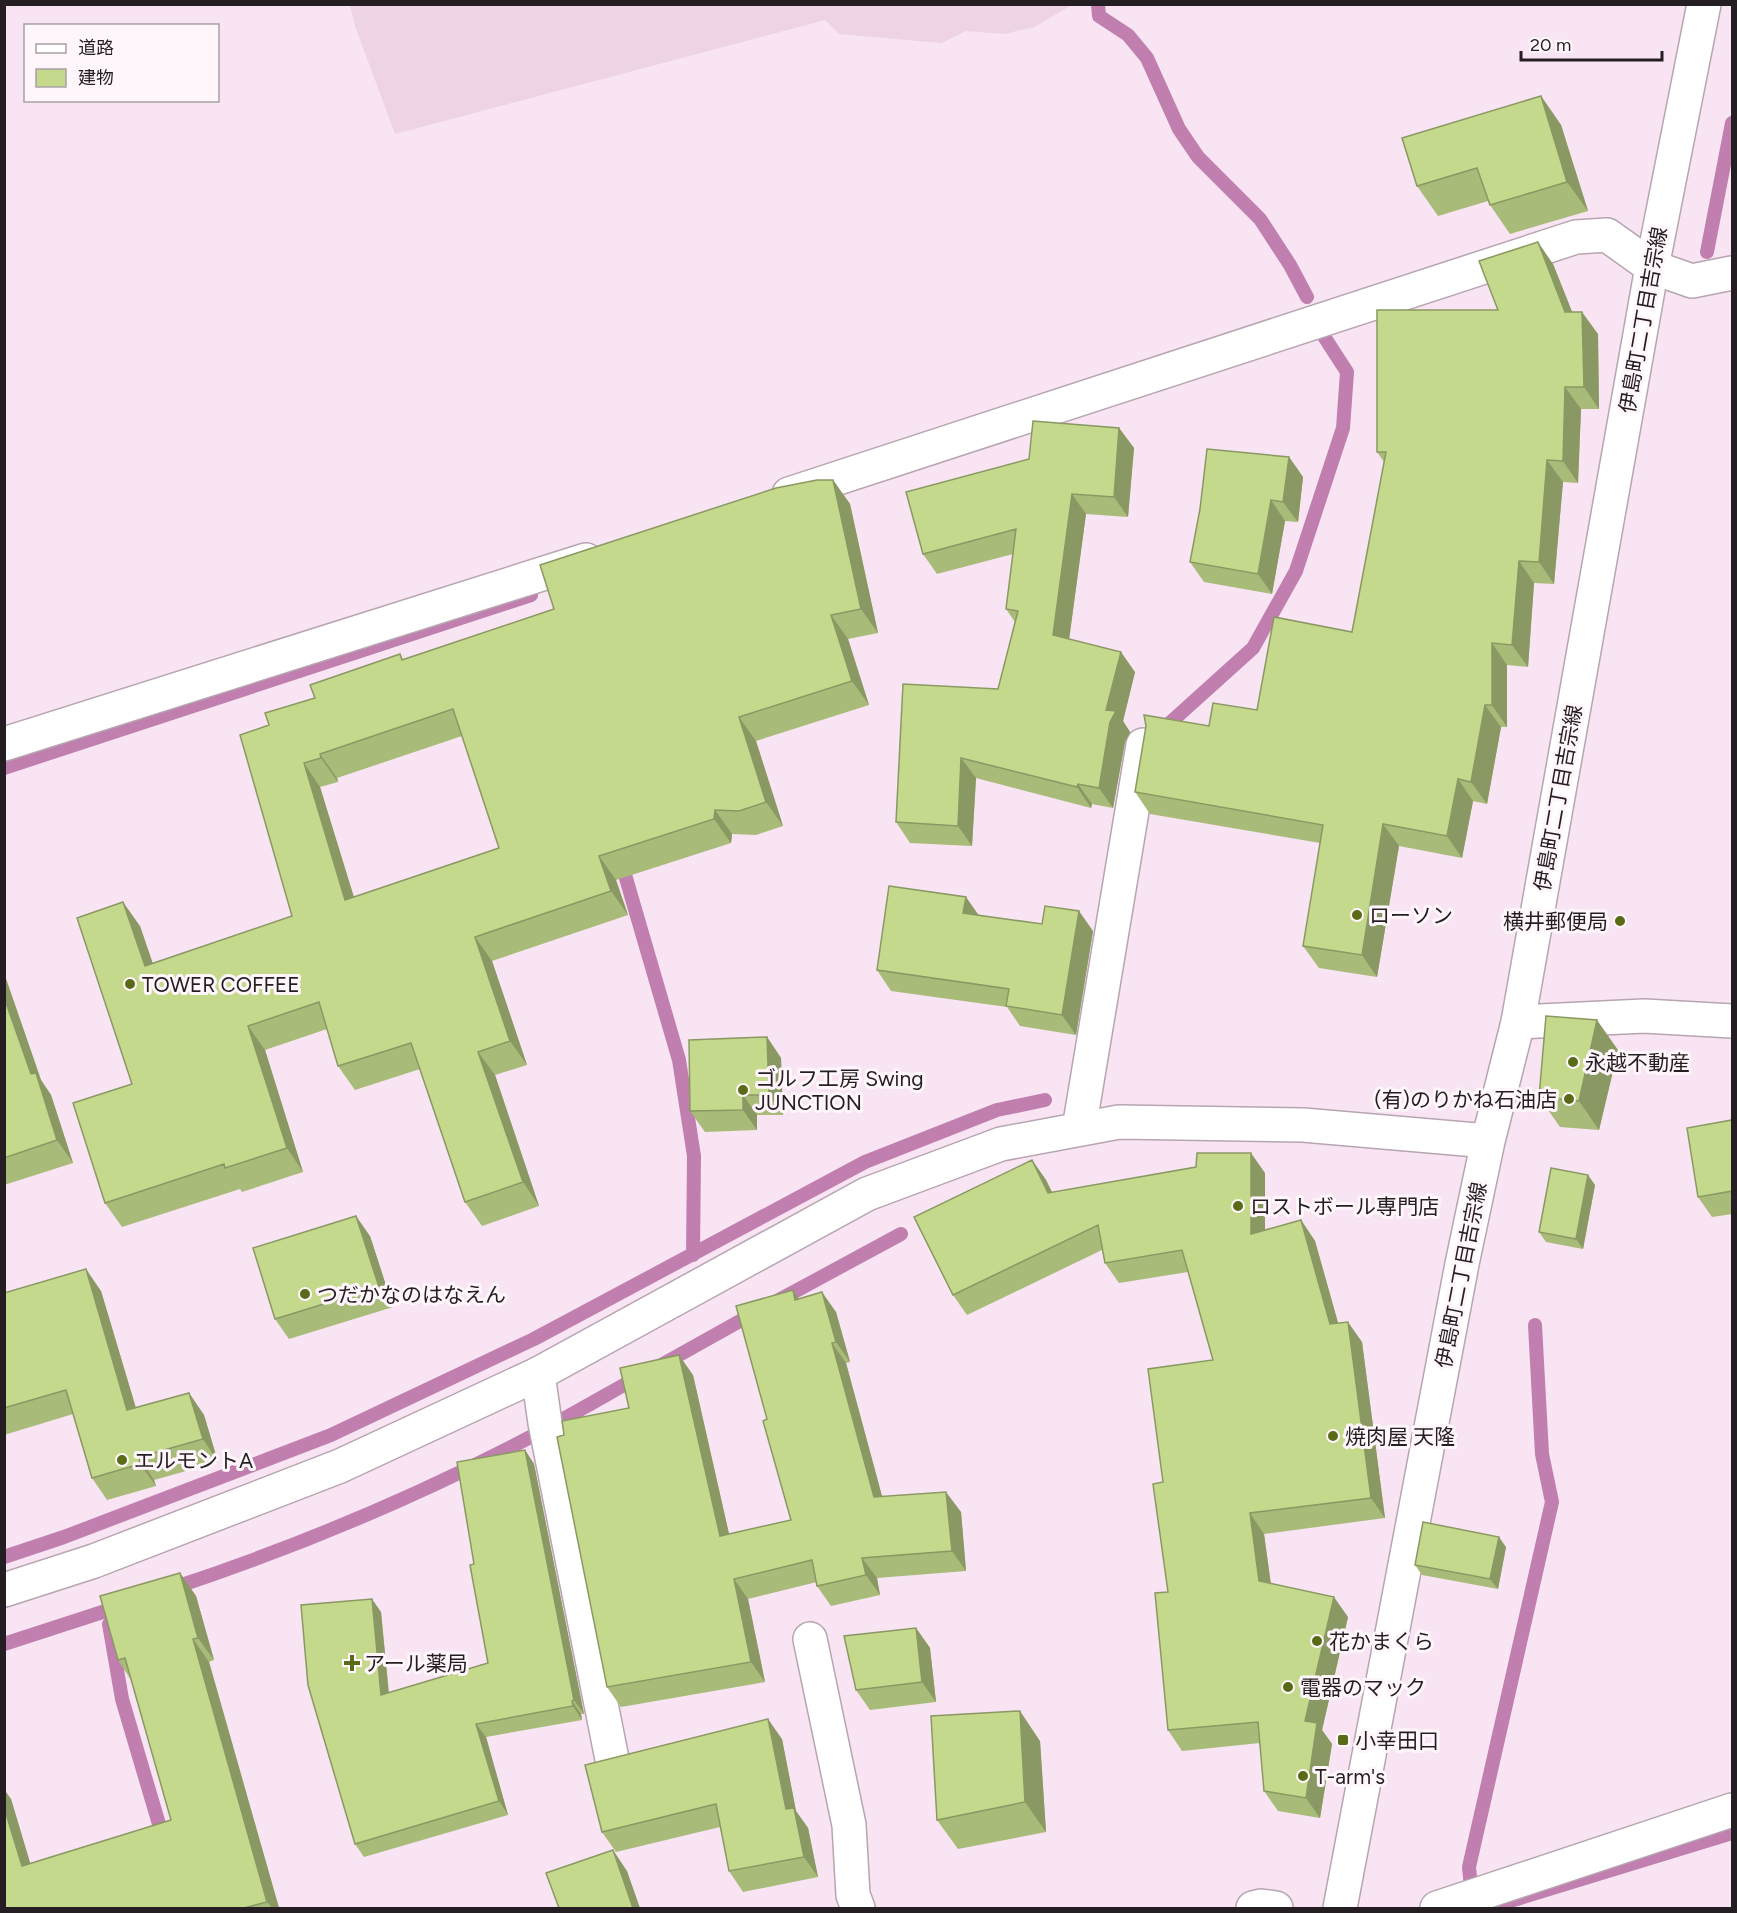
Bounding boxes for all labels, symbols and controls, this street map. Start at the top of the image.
legend [24,24,219,102]
scale bar [1521,24,1662,62]
text: 20 m [1530,34,1571,56]
text: 道路 [78,37,114,59]
text: 建物 [78,67,114,89]
street label: 伊島町二丁目吉宗線 [1614,225,1672,415]
street label: 伊島町二丁目吉宗線 [1529,703,1587,893]
place label: ローソン [1369,903,1453,928]
marker: ローソン [1350,908,1364,922]
place label: 横井郵便局 [1503,909,1608,934]
marker: 横井郵便局 [1613,914,1627,928]
place label: TOWER COFFEE [142,972,300,997]
marker: TOWER COFFEE [123,977,137,991]
place label: 永越不動産 [1585,1050,1690,1075]
marker: 永越不動産 [1566,1055,1580,1069]
place label: ゴルフ工房 Swing JUNCTION [755,1066,923,1115]
marker: ゴルフ工房 Swing JUNCTION [736,1083,750,1097]
place label: (有)のりかね石油店 [1374,1087,1557,1112]
marker: (有)のりかね石油店 [1562,1092,1576,1106]
street label: 伊島町二丁目吉宗線 [1431,1180,1491,1370]
place label: ロストボール専門店 [1250,1194,1439,1219]
marker: ロストボール専門店 [1231,1199,1245,1213]
place label: つだかなのはなえん [317,1282,506,1307]
marker: つだかなのはなえん [298,1287,312,1301]
place label: 焼肉屋 天隆 [1345,1424,1455,1449]
marker: 焼肉屋 天隆 [1326,1429,1340,1443]
place label: エルモントA [134,1448,253,1473]
marker: エルモントA [115,1453,129,1467]
place label: 花かまくら [1329,1629,1434,1654]
marker: 花かまくら [1310,1634,1324,1648]
place label: アール薬局 [364,1651,468,1676]
marker: アール薬局 [345,1656,359,1670]
place label: 電器のマック [1300,1675,1426,1700]
marker: 電器のマック [1281,1680,1295,1694]
place label: 小幸田口 [1355,1728,1439,1753]
marker: 小幸田口 [1336,1733,1350,1747]
place label: T-arm's [1315,1764,1385,1789]
marker: T-arm's [1296,1769,1310,1783]

